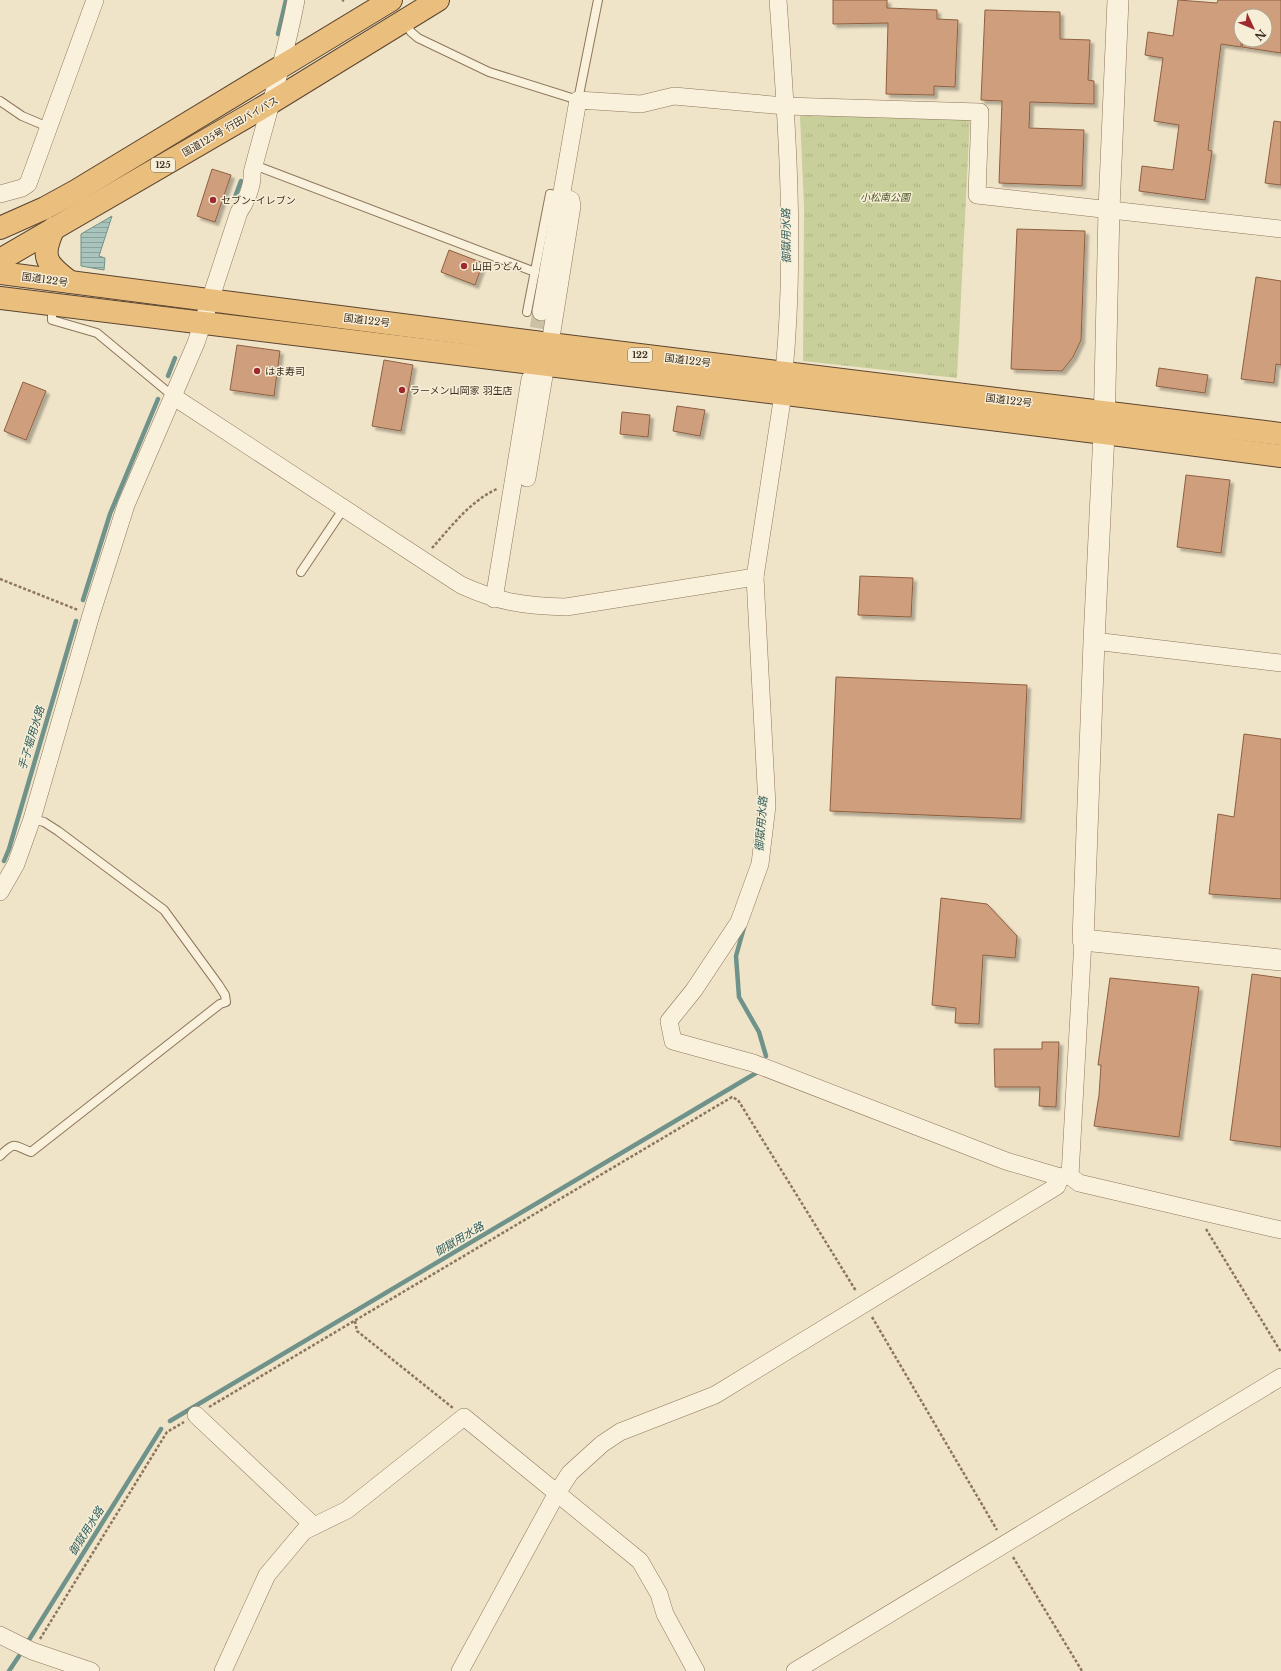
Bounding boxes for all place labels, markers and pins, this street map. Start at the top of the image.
place label: セブン-イレブン [221,194,296,207]
marker: セブン-イレブン [208,195,218,205]
place label: 山田うどん [472,260,522,273]
marker: 山田うどん [459,261,469,271]
place label: はま寿司 [265,365,305,378]
marker: はま寿司 [252,366,262,376]
place label: ラーメン山岡家 羽生店 [410,384,512,397]
marker: ラーメン山岡家 羽生店 [397,385,407,395]

